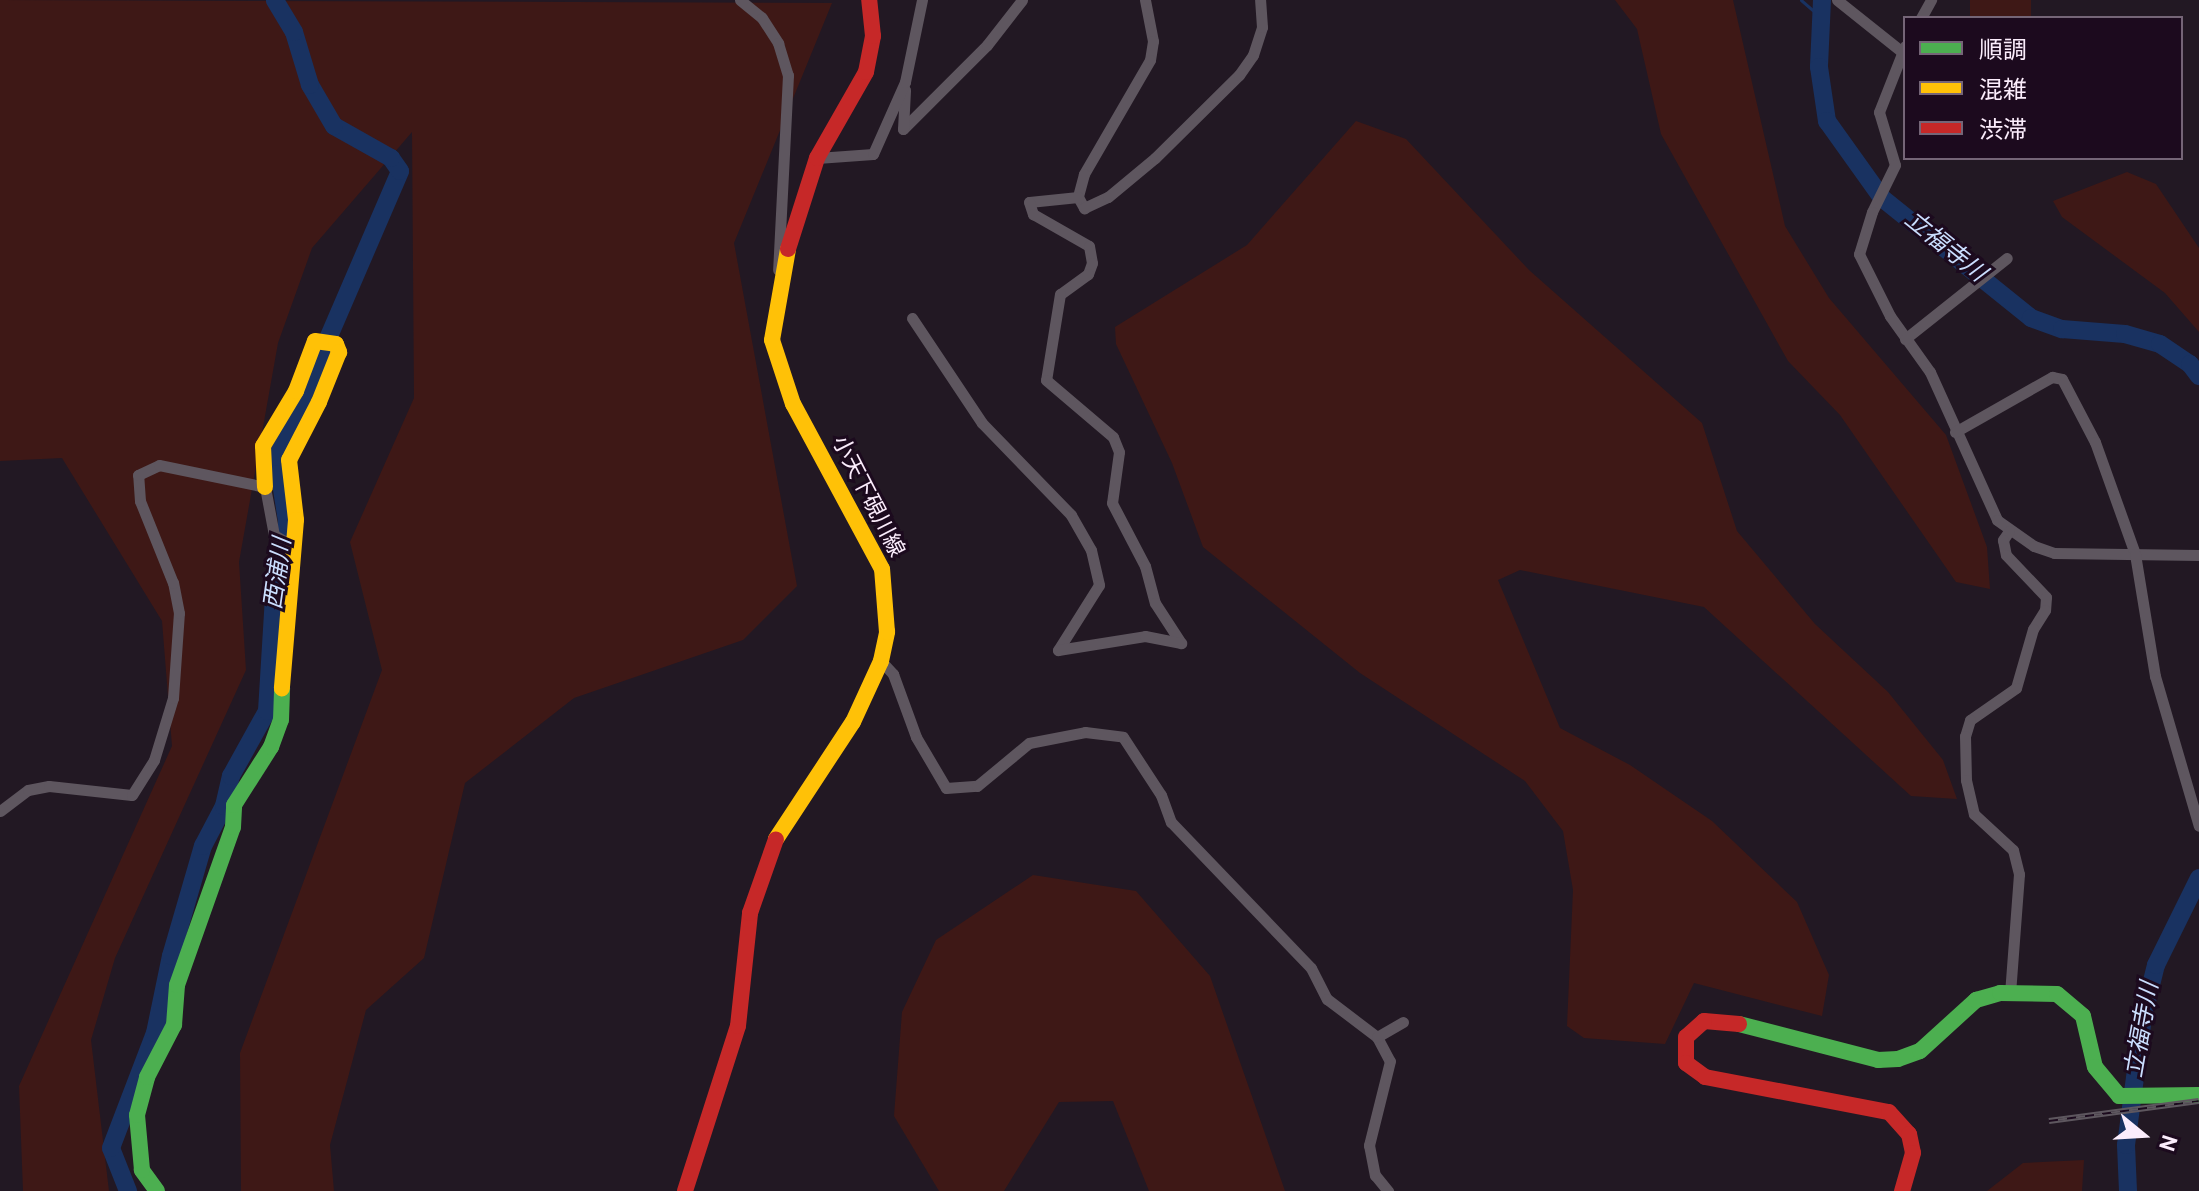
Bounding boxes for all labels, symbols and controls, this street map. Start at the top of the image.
legend [1903,16,2183,160]
text: 順調 [1979,37,2027,67]
text: 混雑 [1979,77,2027,107]
text: 渋滞 [1979,117,2027,147]
water label: 立福寺川 [1898,207,1990,289]
street label: 小天下硯川線 [825,432,909,562]
water label: 西浦川 [261,536,299,612]
water label: 立福寺川 [2121,980,2167,1080]
north arrow [2103,1095,2183,1175]
text: N [2151,1131,2182,1154]

